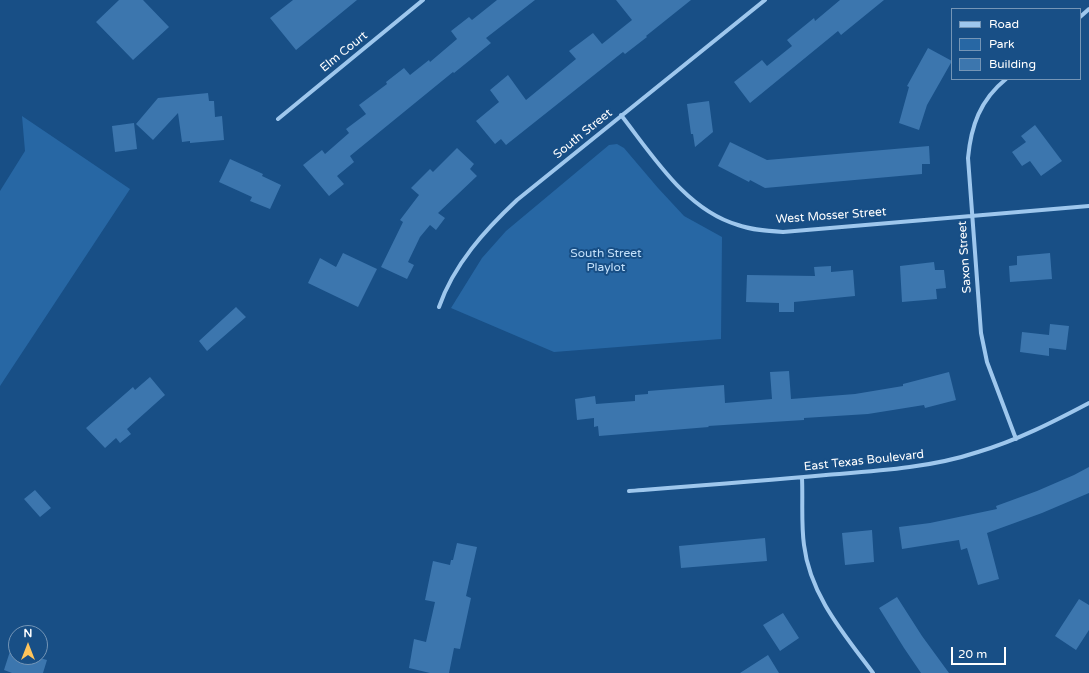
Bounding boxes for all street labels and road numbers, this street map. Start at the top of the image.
street label: Elm Court [317,29,371,75]
street label: South Street [551,106,615,162]
street label: West Mosser Street [775,205,887,227]
street label: Saxon Street [955,220,975,294]
street label: East Texas Boulevard [803,448,925,474]

